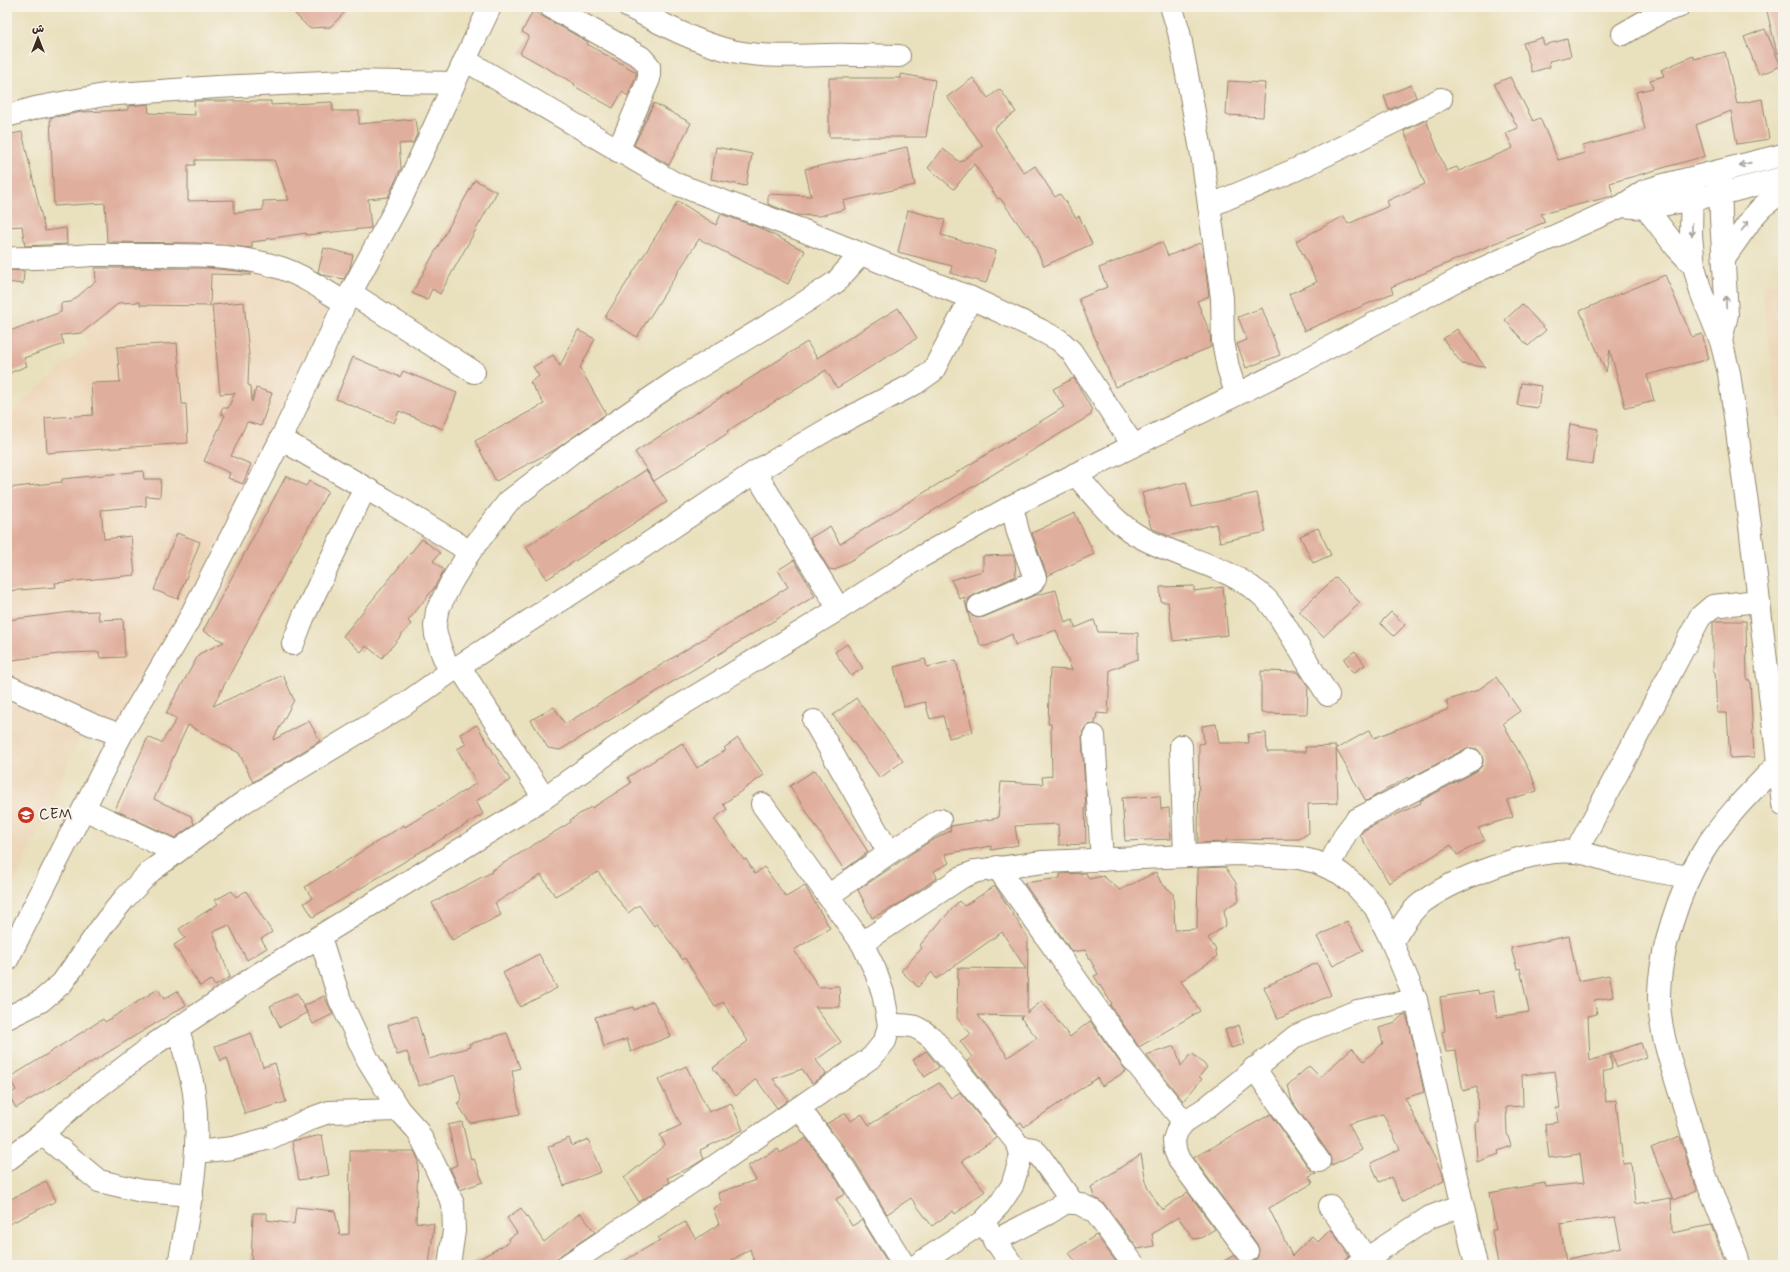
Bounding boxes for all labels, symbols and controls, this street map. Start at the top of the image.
north arrow [18,18,58,58]
text: ش [32,22,44,36]
one-way arrow [1739,161,1752,169]
one-way arrow [1741,221,1749,232]
one-way arrow [1688,223,1696,236]
one-way arrow [1722,296,1730,309]
school or university icon: CEM [16,805,36,825]
place label: CEM [39,805,72,825]

